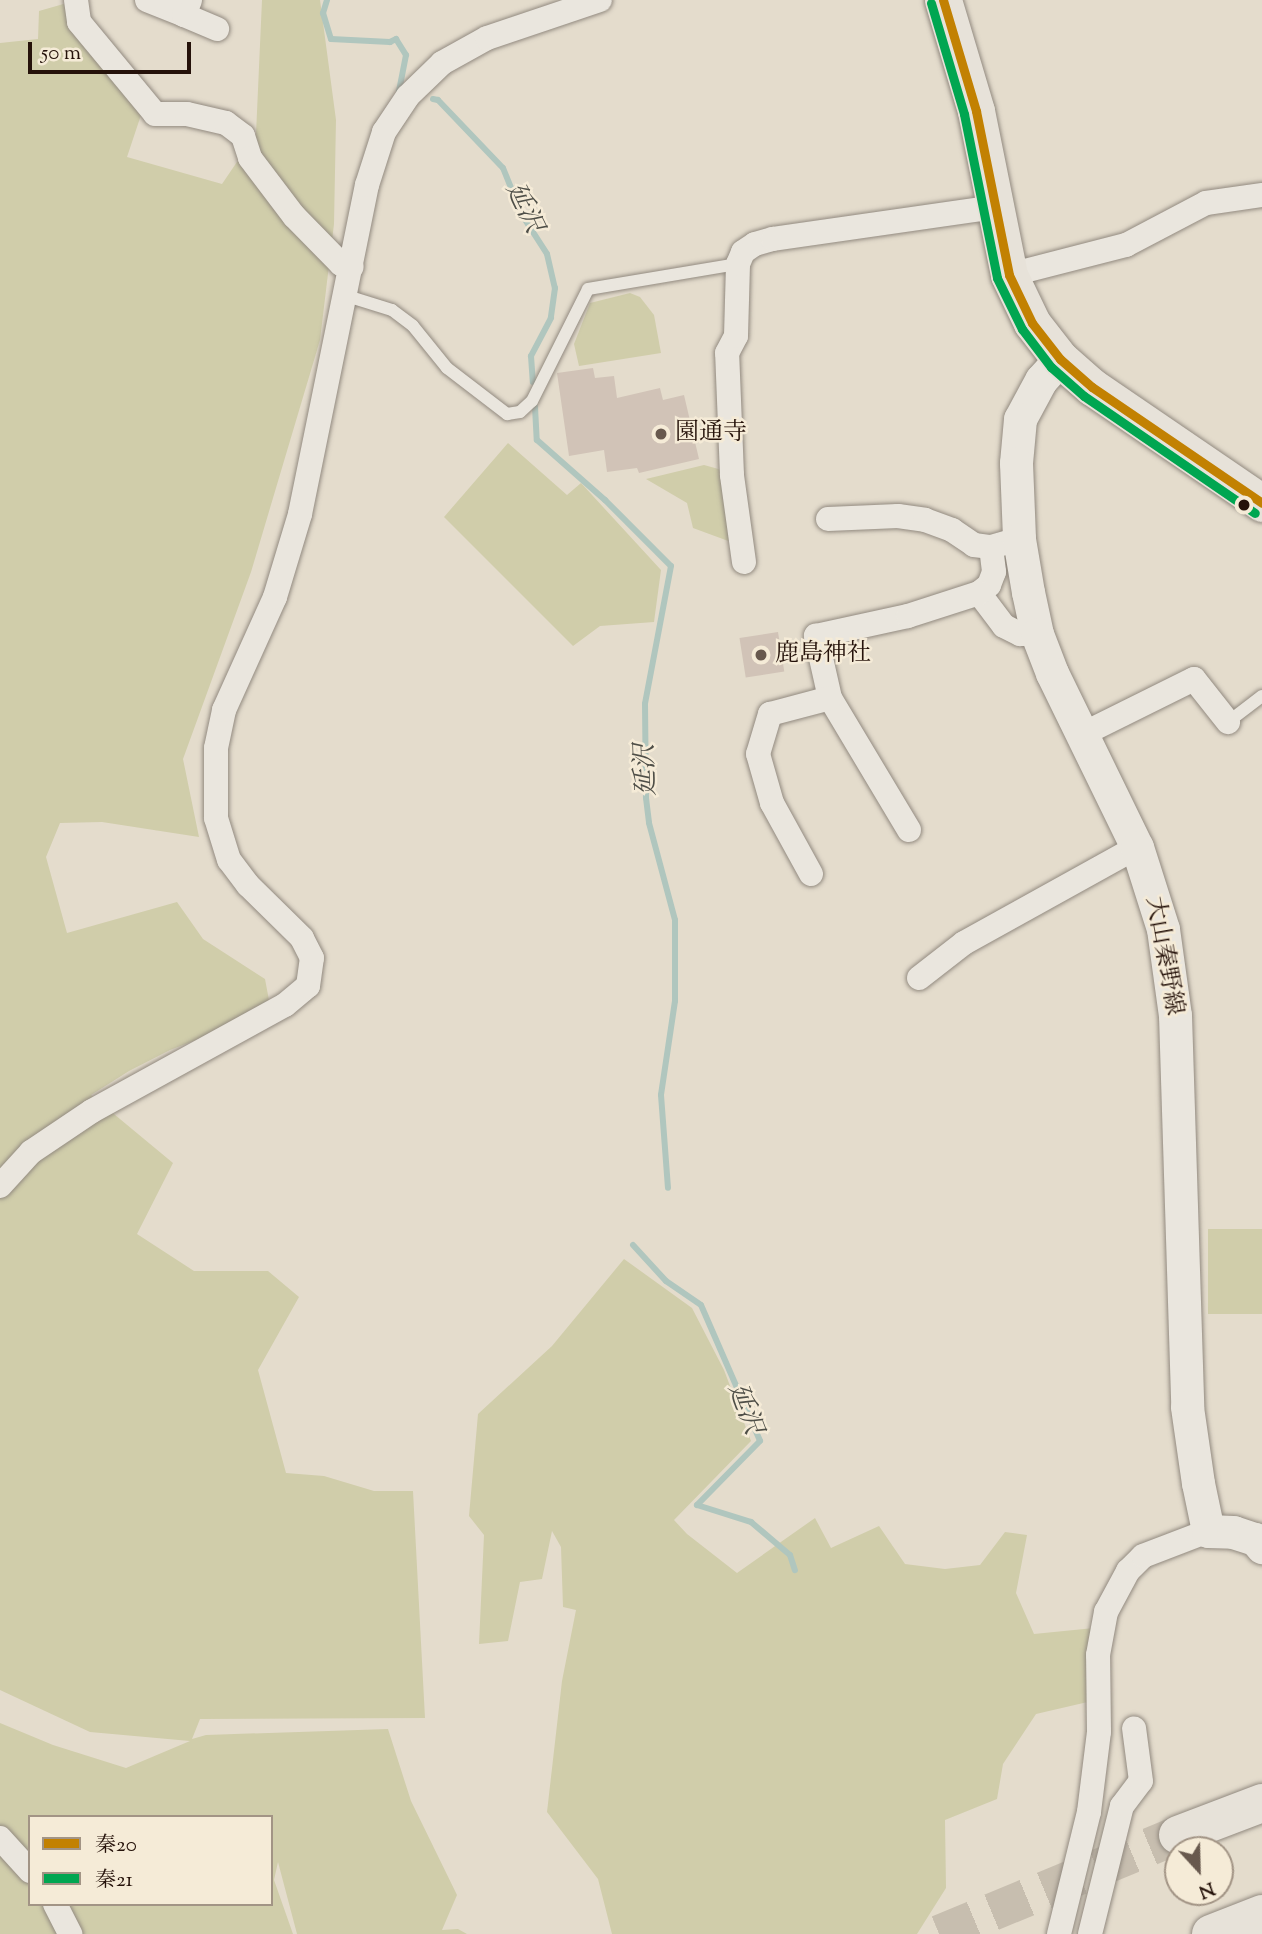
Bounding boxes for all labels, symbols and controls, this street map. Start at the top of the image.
scale bar [32,28,194,72]
text: 50 m [41,39,81,69]
water label: 延沢 [498,178,548,238]
place label: 園通寺 [675,420,747,448]
marker: 園通寺 [653,426,669,442]
unlabelled marker [1237,498,1251,512]
place label: 鹿島神社 [775,641,871,669]
marker: 鹿島神社 [753,647,769,663]
water label: 延沢 [631,743,663,797]
street label: 大山秦野線 [1138,894,1188,1018]
water label: 延沢 [720,1379,768,1439]
legend [28,1815,273,1906]
text: 秦20 [95,1831,137,1861]
north arrow [1164,1836,1234,1906]
text: 秦21 [95,1866,133,1896]
text: N [1194,1874,1218,1904]

